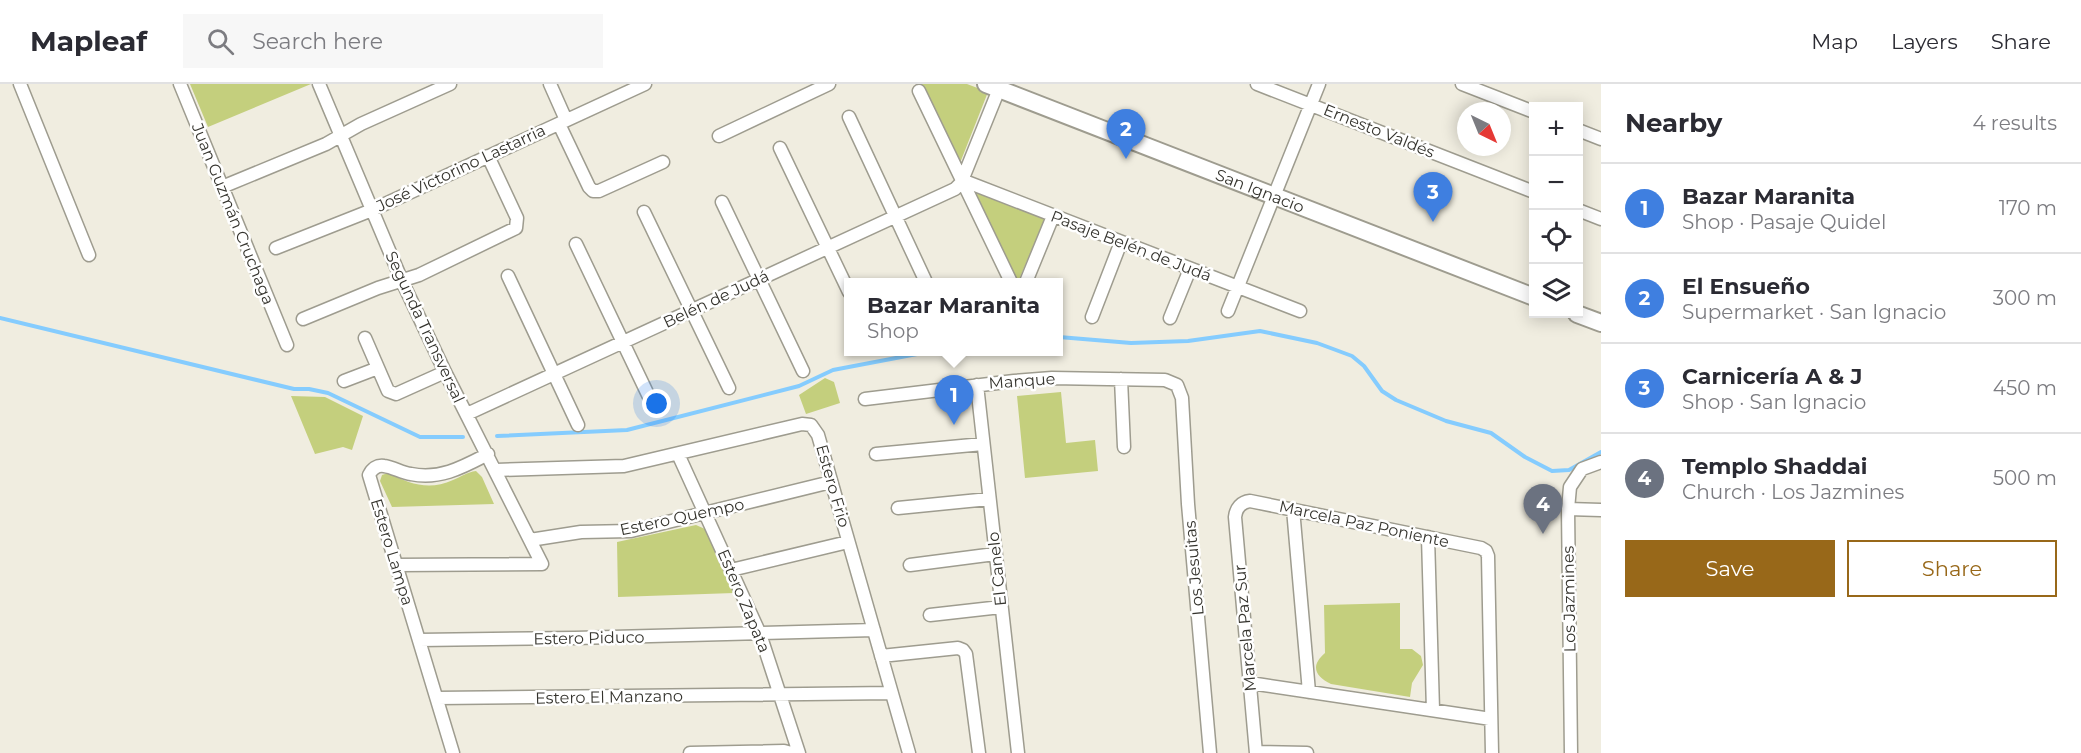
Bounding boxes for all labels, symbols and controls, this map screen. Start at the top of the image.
search box [183,14,603,68]
text: Mapleaf [30,24,147,58]
icon: search [204,25,237,58]
text: Search here [252,28,383,55]
text: Map [1811,29,1858,54]
text: Layers [1891,29,1958,54]
text: Share [1991,29,2051,54]
street label: Ernesto Valdés [1321,100,1437,162]
north arrow [1457,102,1511,156]
map controls [1529,102,1583,318]
button: + [1529,102,1583,156]
text: Nearby [1625,107,1722,139]
pin: 2 [1106,110,1146,159]
text: 4 results [1972,111,2057,135]
street label: Juan Guzmán Cruchaga [187,120,278,307]
street label: José Victorino Lastarria [372,120,549,216]
button: − [1529,156,1583,210]
street label: San Ignacio [1213,165,1307,216]
pin: 3 [1414,172,1452,222]
text: Bazar Maranita [1682,183,1855,210]
text: 1 [1641,196,1648,220]
text: 170 m [1999,196,2057,220]
street label: Pasaje Belén de Judá [1048,207,1214,285]
button: locate [1529,210,1583,264]
text: Shop · Pasaje Quidel [1682,210,1886,234]
street label: Segunda Transversal [381,248,469,406]
button: layers [1529,264,1583,318]
street label: Belén de Judá [660,266,772,332]
text: El Ensueño [1682,273,1810,300]
popup [844,278,1063,356]
text: 2 [1639,286,1650,310]
text: 300 m [1993,286,2057,310]
text: Bazar Maranita [867,292,1040,319]
text: Supermarket · San Ignacio [1682,300,1946,324]
text: Shop [867,319,919,343]
text: Carnicería A & J [1682,363,1862,390]
street label: Manque [988,369,1056,393]
pin: 1 [934,376,974,425]
text: 3 [1639,376,1650,400]
text: 450 m [1993,376,2057,400]
your location [642,389,671,418]
text: Shop · San Ignacio [1682,390,1866,414]
street label: Estero Frio [812,442,854,530]
text: Templo Shaddai [1682,453,1867,480]
text: 4 [1638,466,1651,490]
text: 500 m [1993,466,2057,490]
text: Church · Los Jazmines [1682,480,1904,504]
pin: 4 [1524,484,1562,534]
street label: Estero Quempo [618,495,746,539]
street label: Estero Lampa [367,496,417,608]
street label: Marcela Paz Poniente [1277,497,1451,551]
street label: Los Jesuitas [1180,520,1208,616]
street label: El Canelo [984,531,1010,607]
button: Save [1625,540,1835,597]
button: Share [1847,540,2057,597]
street label: Los Jazmines [1559,545,1579,652]
street label: Estero Zapata [714,546,774,656]
street label: Marcela Paz Sur [1230,564,1260,692]
street label: Estero Piduco [533,628,645,648]
street label: Estero El Manzano [535,686,683,708]

